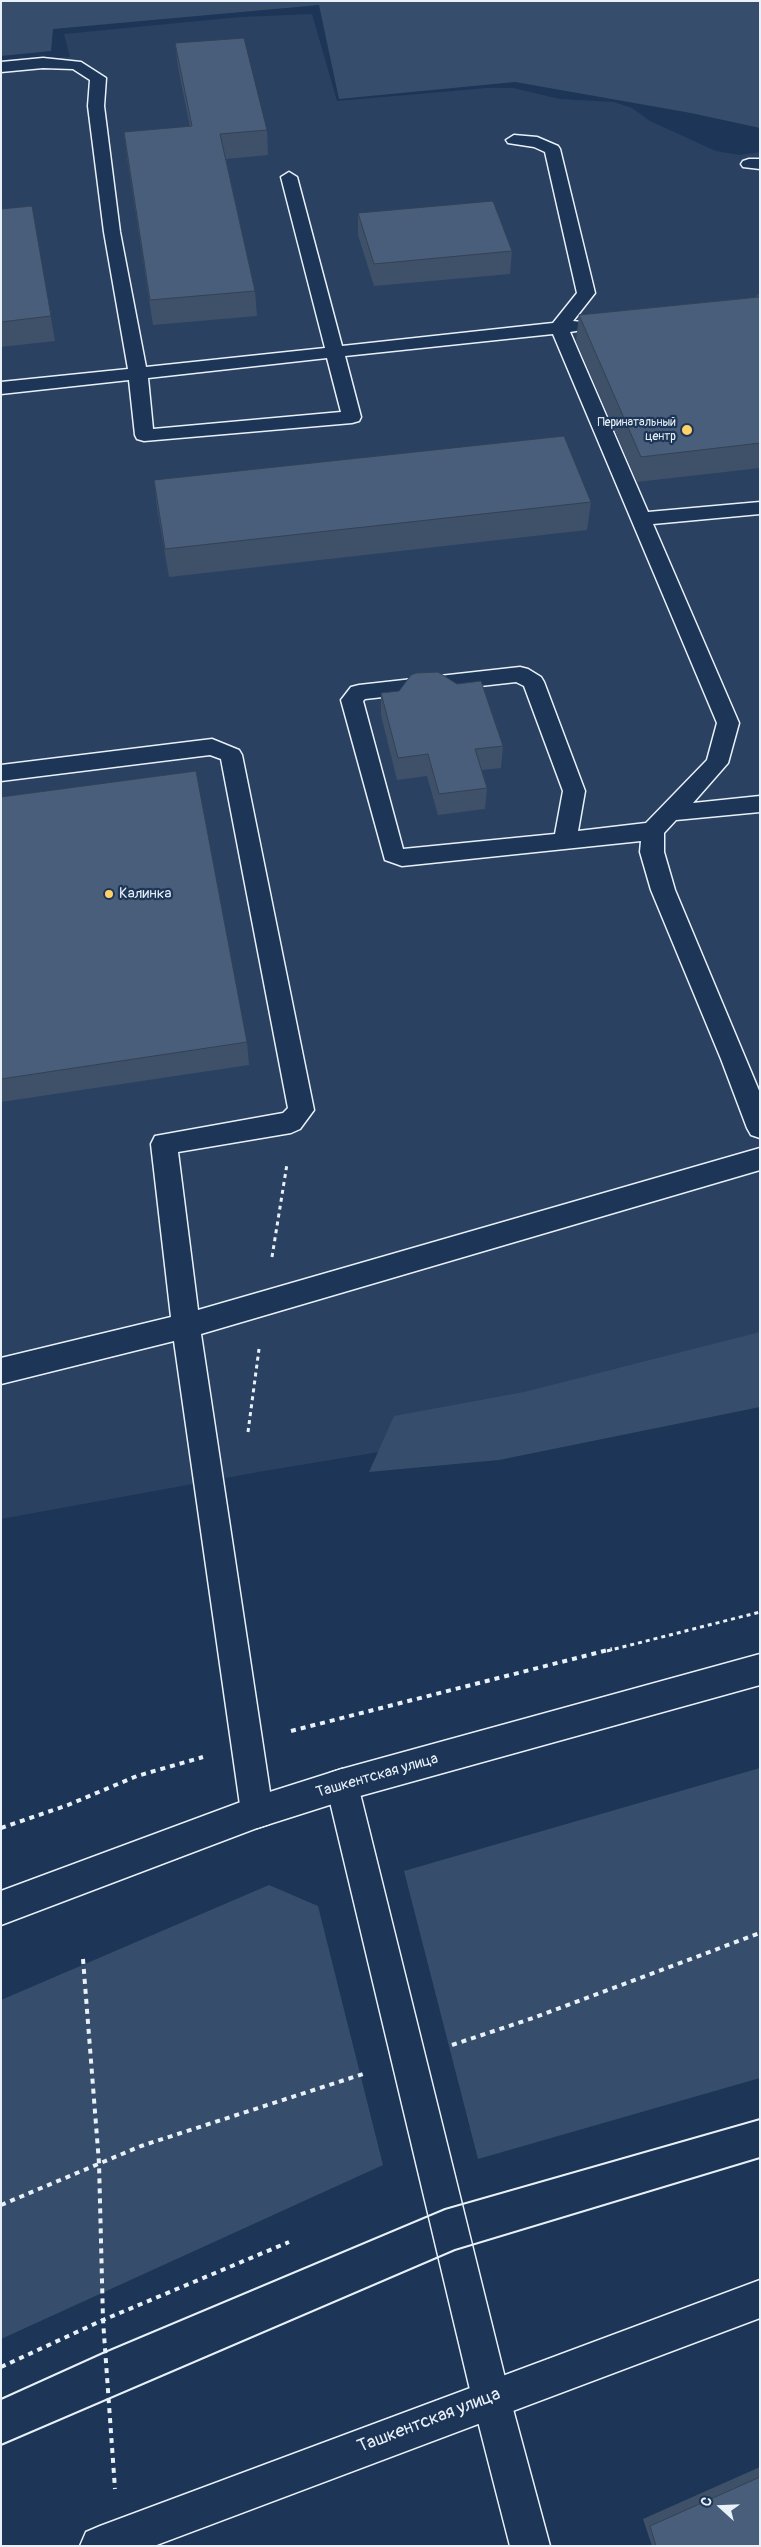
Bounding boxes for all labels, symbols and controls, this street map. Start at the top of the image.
place label: Перинатальный центр [597,416,676,444]
marker: Перинатальный центр [680,423,694,437]
place label: Калинка [119,885,171,903]
marker: Калинка [103,888,115,900]
street label: Ташкентская улица [314,1750,440,1802]
street label: Ташкентская улица [355,2384,503,2458]
north arrow [696,2482,746,2532]
text: С [697,2495,716,2509]

